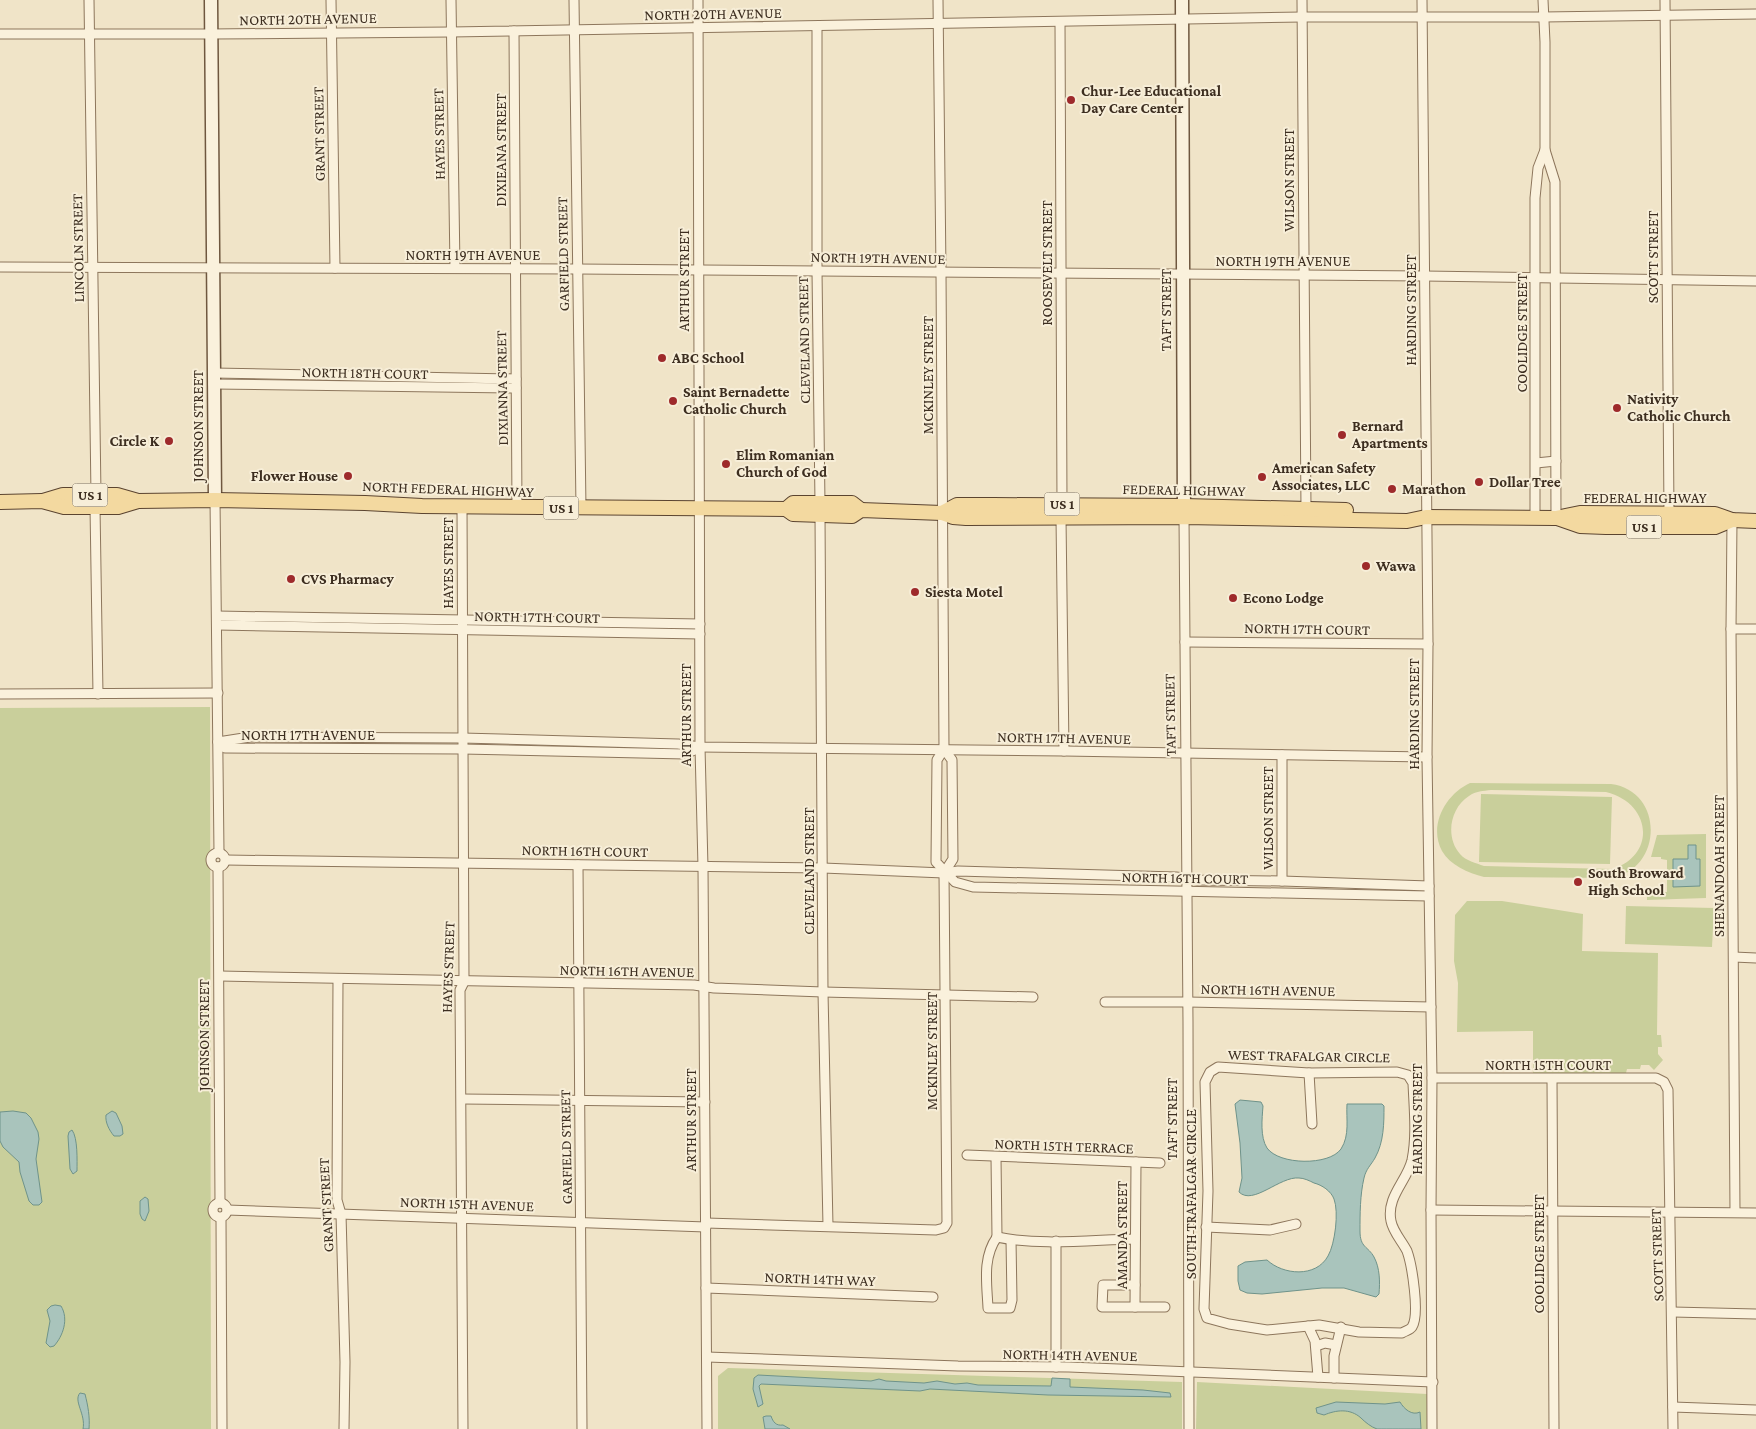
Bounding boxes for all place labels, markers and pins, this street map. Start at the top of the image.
place label: Chur-Lee Educational Day Care Center [1081,83,1222,116]
marker: Chur-Lee Educational Day Care Center [1065,94,1077,106]
place label: ABC School [671,350,745,366]
marker: ABC School [656,352,668,364]
place label: Saint Bernadette Catholic Church [683,384,790,417]
place label: Nativity Catholic Church [1627,391,1731,424]
marker: Saint Bernadette Catholic Church [667,395,679,407]
marker: Nativity Catholic Church [1611,402,1623,414]
place label: Bernard Apartments [1351,418,1428,451]
marker: Bernard Apartments [1336,429,1348,441]
place label: Circle K [109,433,159,449]
marker: Circle K [163,435,175,447]
place label: Elim Romanian Church of God [736,447,835,480]
marker: Elim Romanian Church of God [720,458,732,470]
place label: American Safety Associates, LLC [1271,460,1376,493]
place label: Flower House [251,468,338,484]
marker: Flower House [342,470,354,482]
marker: American Safety Associates, LLC [1256,471,1268,483]
place label: Dollar Tree [1489,474,1561,490]
marker: Dollar Tree [1473,476,1485,488]
place label: Marathon [1402,481,1466,497]
marker: Marathon [1386,483,1398,495]
place label: Wawa [1375,558,1417,574]
marker: Wawa [1360,560,1372,572]
place label: CVS Pharmacy [301,571,394,587]
marker: CVS Pharmacy [285,573,297,585]
place label: Siesta Motel [925,584,1004,600]
marker: Siesta Motel [909,586,921,598]
place label: Econo Lodge [1243,590,1324,606]
marker: Econo Lodge [1227,592,1239,604]
place label: South Broward High School [1588,865,1685,898]
marker: South Broward High School [1572,876,1584,888]

